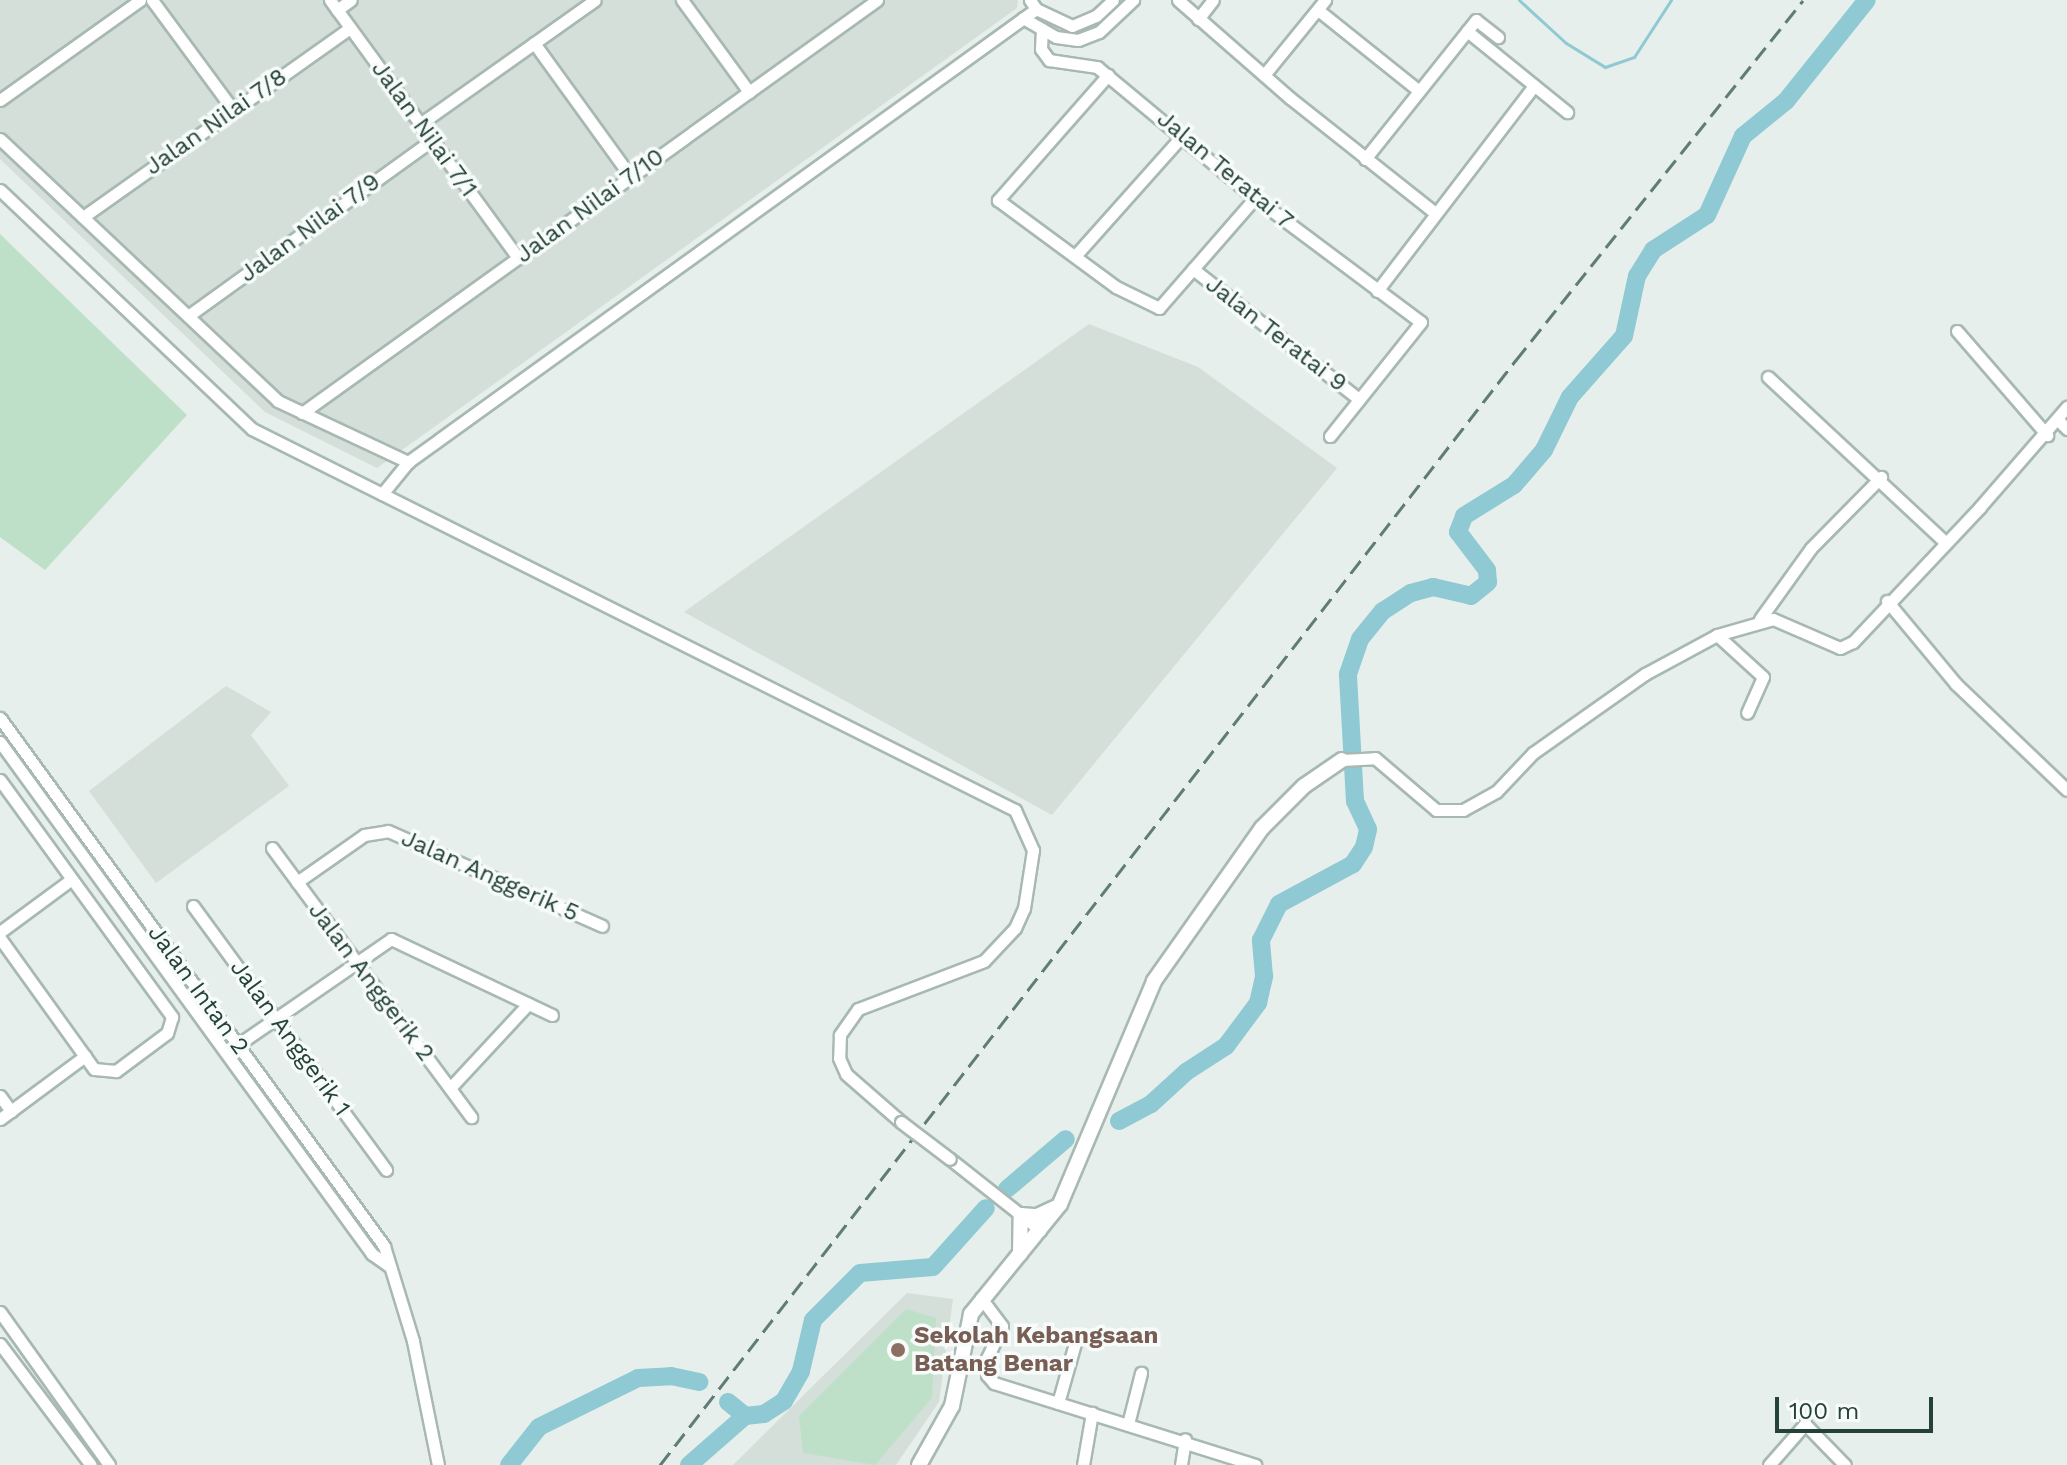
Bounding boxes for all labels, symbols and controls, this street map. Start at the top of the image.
street label: Jalan Nilai 7/1 [365,55,483,203]
street label: Jalan Nilai 7/8 [139,62,293,182]
street label: Jalan Teratai 7 [1150,104,1300,236]
street label: Jalan Nilai 7/10 [510,142,670,270]
street label: Jalan Nilai 7/9 [234,167,386,289]
street label: Jalan Teratai 9 [1199,270,1353,398]
street label: Jalan Anggerik 5 [396,824,584,928]
street label: Jalan Anggerik 2 [302,896,440,1068]
street label: Jalan Intan 2 [141,920,255,1060]
street label: Jalan Anggerik 1 [223,953,357,1123]
place label: Sekolah Kebangsaan Batang Benar [914,1322,1158,1378]
marker: Sekolah Kebangsaan Batang Benar [889,1341,907,1359]
scale bar [1779,1381,1937,1431]
text: 100 m [1789,1397,1859,1425]

